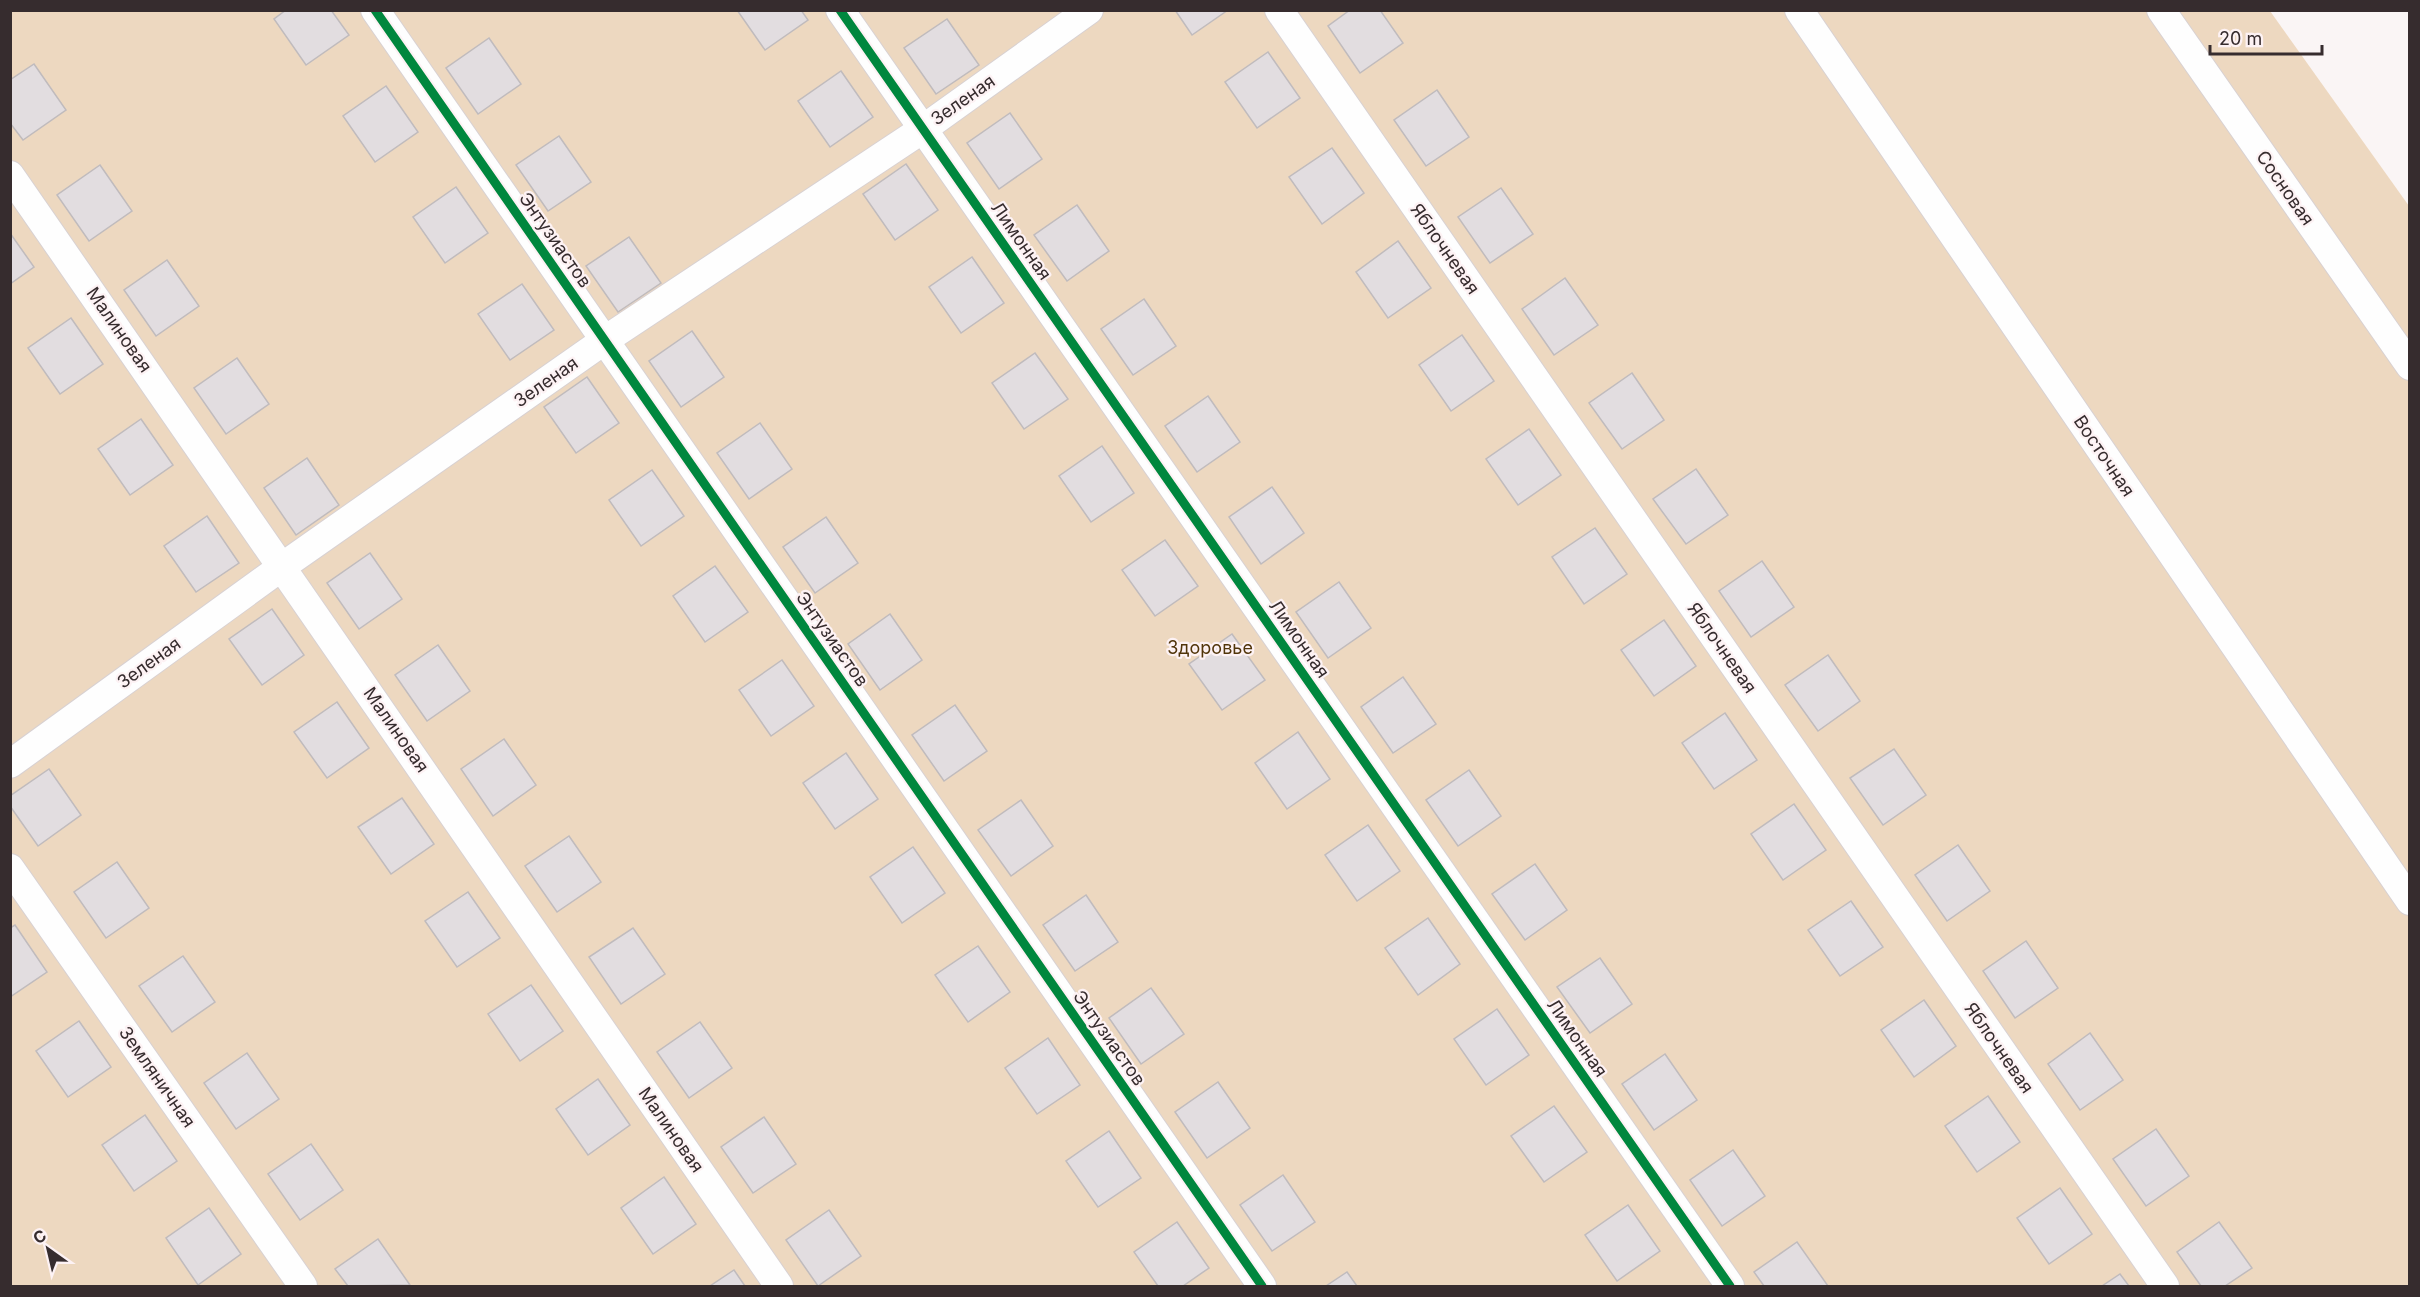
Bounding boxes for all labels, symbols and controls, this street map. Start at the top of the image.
scale bar [2210,18,2322,56]
text: 20 m [2219,28,2262,49]
street label: Зеленая [927,70,999,129]
street label: Сосновая [2252,146,2319,229]
street label: Энтузиастов [515,188,596,291]
street label: Лимонная [987,198,1056,284]
street label: Яблочневая [1407,200,1484,298]
street label: Малиновая [82,283,156,376]
street label: Зеленая [510,352,582,411]
street label: Восточная [2070,411,2139,500]
street label: Энтузиастов [792,587,873,690]
street label: Лимонная [1265,596,1334,682]
street label: Яблочневая [1684,599,1761,697]
street label: Зеленая [113,633,184,693]
park label: Здоровье [1167,637,1253,658]
street label: Малиновая [359,683,433,776]
street label: Энтузиастов [1069,986,1150,1089]
street label: Лимонная [1543,995,1612,1081]
street label: Яблочневая [1961,999,2038,1097]
street label: Земляничная [115,1022,200,1131]
street label: Малиновая [634,1083,708,1176]
north arrow [18,1219,78,1279]
text: С [29,1225,50,1248]

